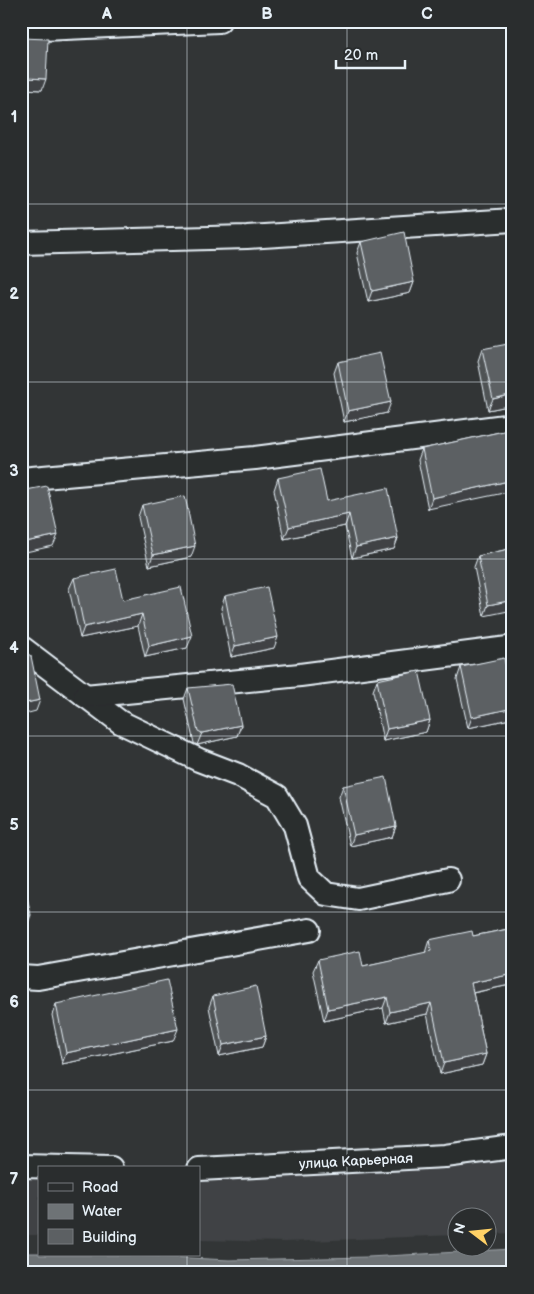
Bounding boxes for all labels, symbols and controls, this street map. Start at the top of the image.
text: A [101,5,112,24]
text: B [261,5,273,24]
text: C [421,5,433,24]
scale bar [336,38,405,70]
text: 20 m [344,46,378,65]
text: 1 [11,108,17,127]
text: 2 [9,285,19,304]
text: 3 [9,462,19,481]
text: 4 [9,639,19,658]
text: 5 [9,816,19,835]
text: 6 [9,993,19,1012]
street label: улица Карьерная [298,1150,414,1172]
legend [38,1166,200,1256]
text: 7 [10,1170,19,1189]
text: Road [82,1178,118,1197]
text: Water [82,1202,122,1221]
north arrow [446,1206,496,1256]
text: N [450,1221,470,1236]
text: Building [82,1228,137,1247]

